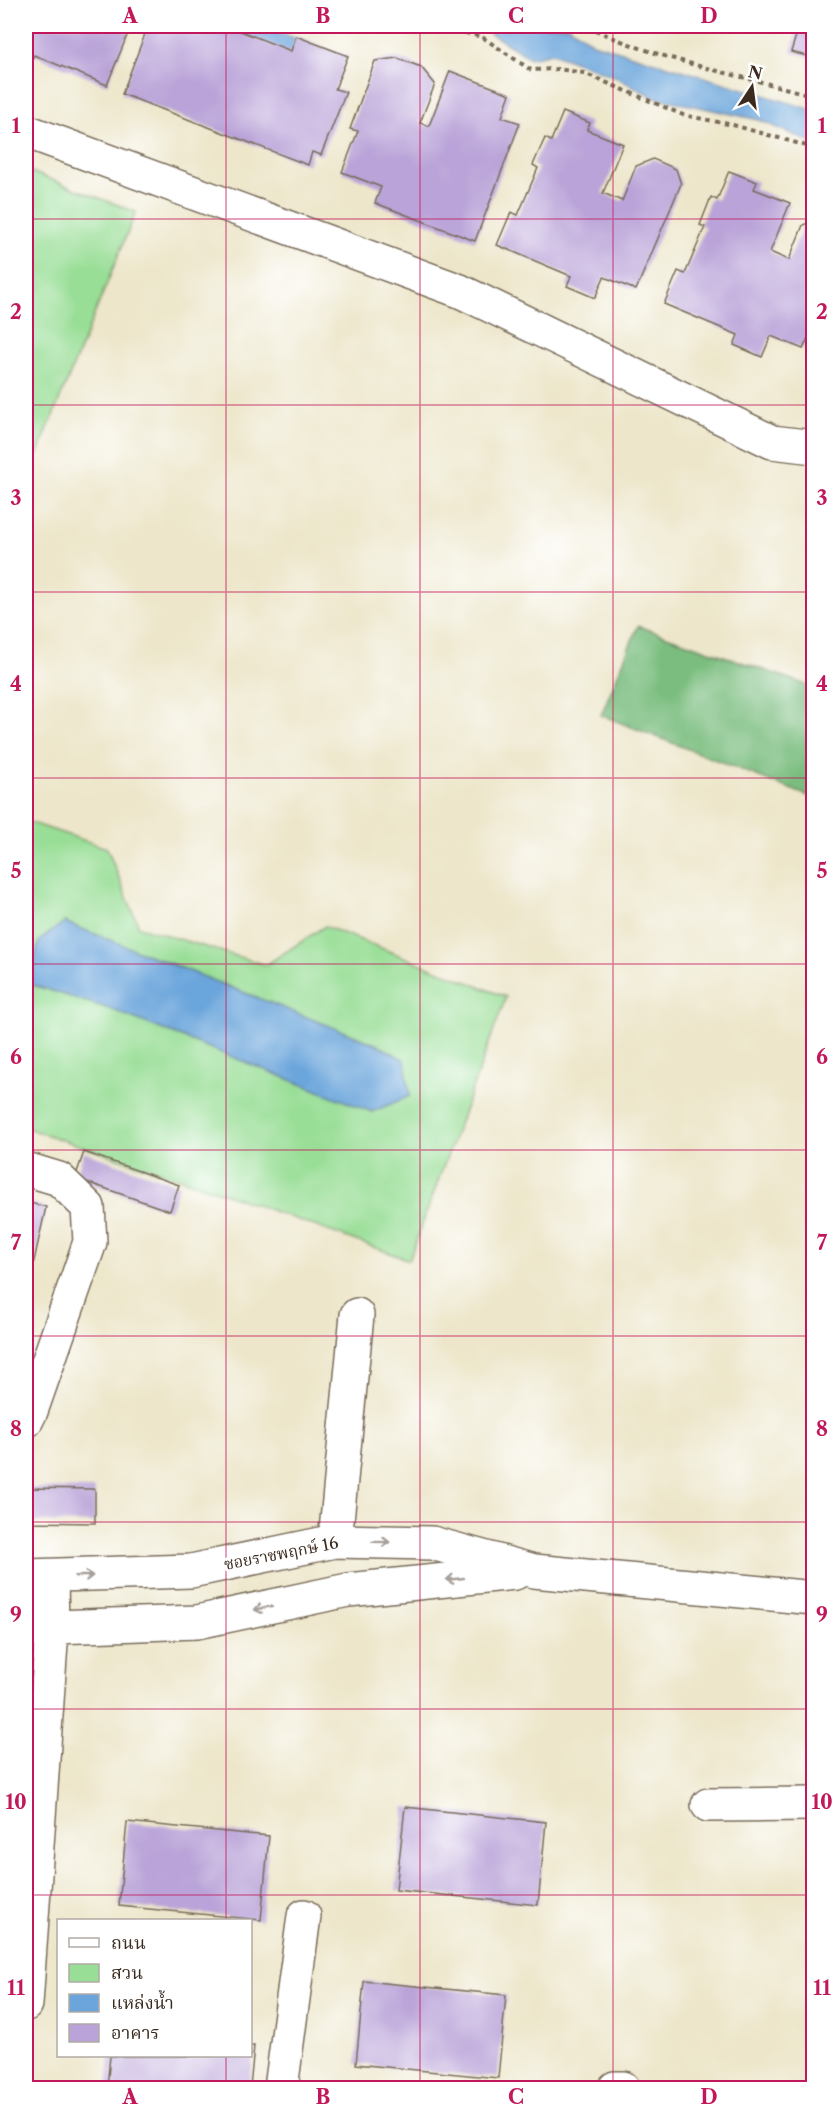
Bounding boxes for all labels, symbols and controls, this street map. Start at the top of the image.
text: A [121,4,138,28]
text: B [316,4,331,28]
text: C [508,4,524,28]
text: D [700,4,718,28]
north arrow [722,57,782,117]
text: N [746,61,764,84]
text: 1 [12,114,21,138]
text: 1 [818,114,827,138]
text: 2 [10,300,22,324]
text: 2 [816,300,828,324]
text: 3 [10,486,22,510]
text: 3 [816,486,828,510]
text: 4 [10,672,22,696]
text: 4 [816,672,828,696]
text: 5 [10,859,22,883]
text: 5 [816,859,828,883]
text: 6 [10,1045,22,1069]
text: 6 [816,1045,828,1069]
text: 7 [11,1231,22,1255]
text: 7 [817,1231,828,1255]
text: 8 [10,1417,22,1441]
text: 8 [816,1417,828,1441]
street label: ซอยราชพฤกษ์ 16 [222,1532,340,1574]
one-way arrow [370,1536,390,1548]
one-way arrow [73,1570,93,1581]
one-way arrow [446,1574,466,1585]
text: 9 [10,1603,22,1627]
one-way arrow [253,1603,273,1614]
text: 9 [816,1603,828,1627]
text: 10 [5,1790,27,1814]
text: 10 [811,1790,833,1814]
legend [57,1919,252,2057]
text: ถนน [111,1932,146,1954]
text: สวน [111,1962,143,1984]
text: 11 [7,1976,25,2000]
text: 11 [813,1976,831,2000]
text: แหล่งน้ำ [111,1989,174,2014]
text: อาคาร [111,2022,160,2044]
text: A [121,2085,138,2109]
text: B [316,2085,331,2109]
text: C [508,2085,524,2109]
text: D [700,2085,718,2109]

